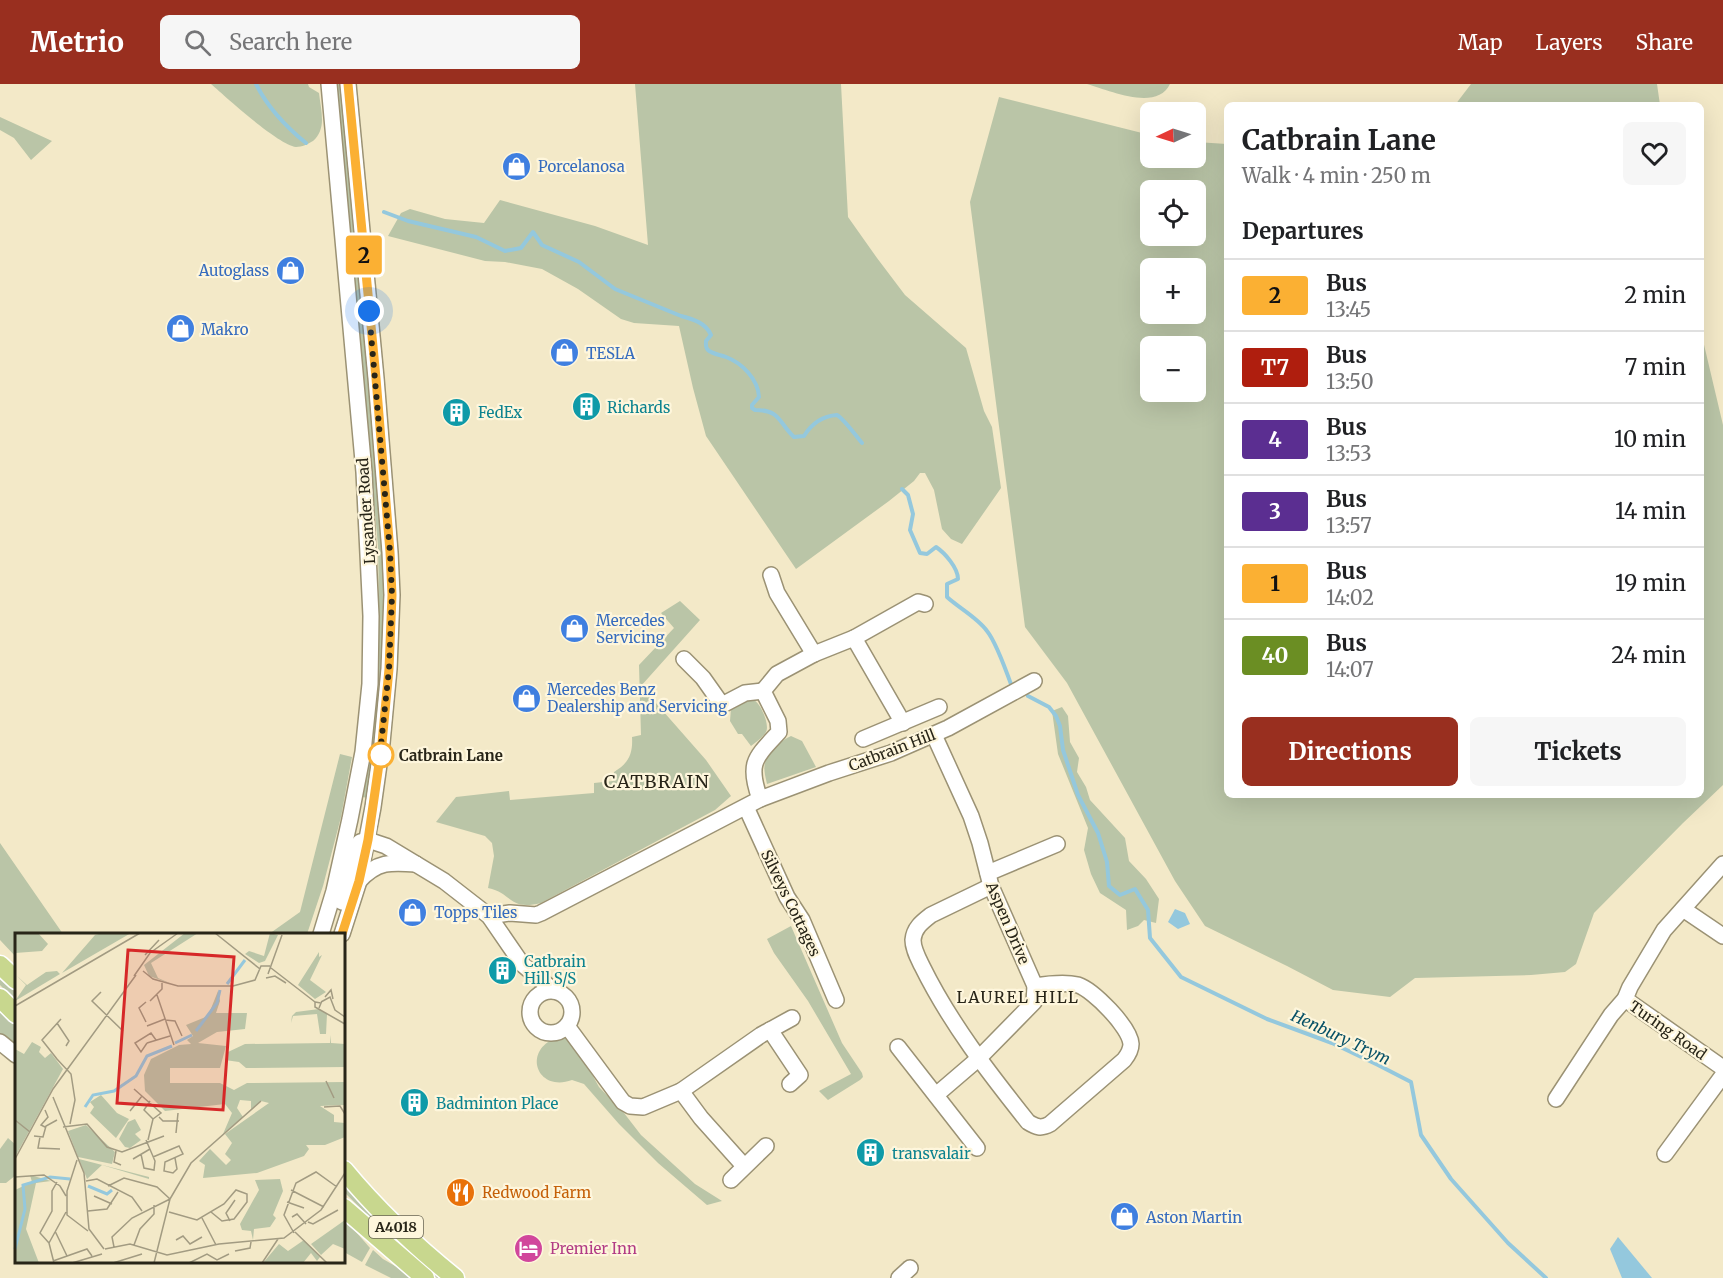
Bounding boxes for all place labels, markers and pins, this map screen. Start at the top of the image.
shop icon: Porcelanosa [501,150,533,182]
place label: Porcelanosa [538,157,625,176]
shop icon: Autoglass [274,254,306,286]
place label: Autoglass [198,261,269,280]
shop icon: Makro [164,313,196,345]
place label: Makro [201,320,249,339]
shop icon: TESLA [549,337,581,369]
place label: TESLA [586,344,635,363]
building icon: Richards [570,391,602,423]
building icon: FedEx [441,396,473,428]
place label: Richards [607,398,670,417]
place label: FedEx [478,403,522,422]
place label: Mercedes Servicing [596,611,665,647]
shop icon: Mercedes Servicing [559,613,591,645]
place label: Mercedes Benz Dealership and Servicing [547,680,727,716]
shop icon: Mercedes Benz Dealership and Servicing [510,682,542,714]
marker: Catbrain Lane [368,742,394,768]
place label: Catbrain Lane [399,746,503,765]
shop icon: Topps Tiles [397,896,429,928]
place label: Topps Tiles [434,903,517,922]
place label: Catbrain Hill S/S [524,952,586,988]
building icon: Catbrain Hill S/S [487,954,519,986]
building icon: Badminton Place [399,1087,431,1119]
place label: Badminton Place [436,1094,559,1113]
building icon: transvalair [855,1137,887,1169]
place label: transvalair [892,1144,971,1163]
restaurant icon: Redwood Farm [445,1176,477,1208]
place label: Redwood Farm [482,1183,591,1202]
shop icon: Aston Martin [1109,1201,1141,1233]
place label: Aston Martin [1145,1208,1242,1227]
hotel icon: Premier Inn [513,1232,545,1264]
place label: Premier Inn [550,1239,637,1258]

